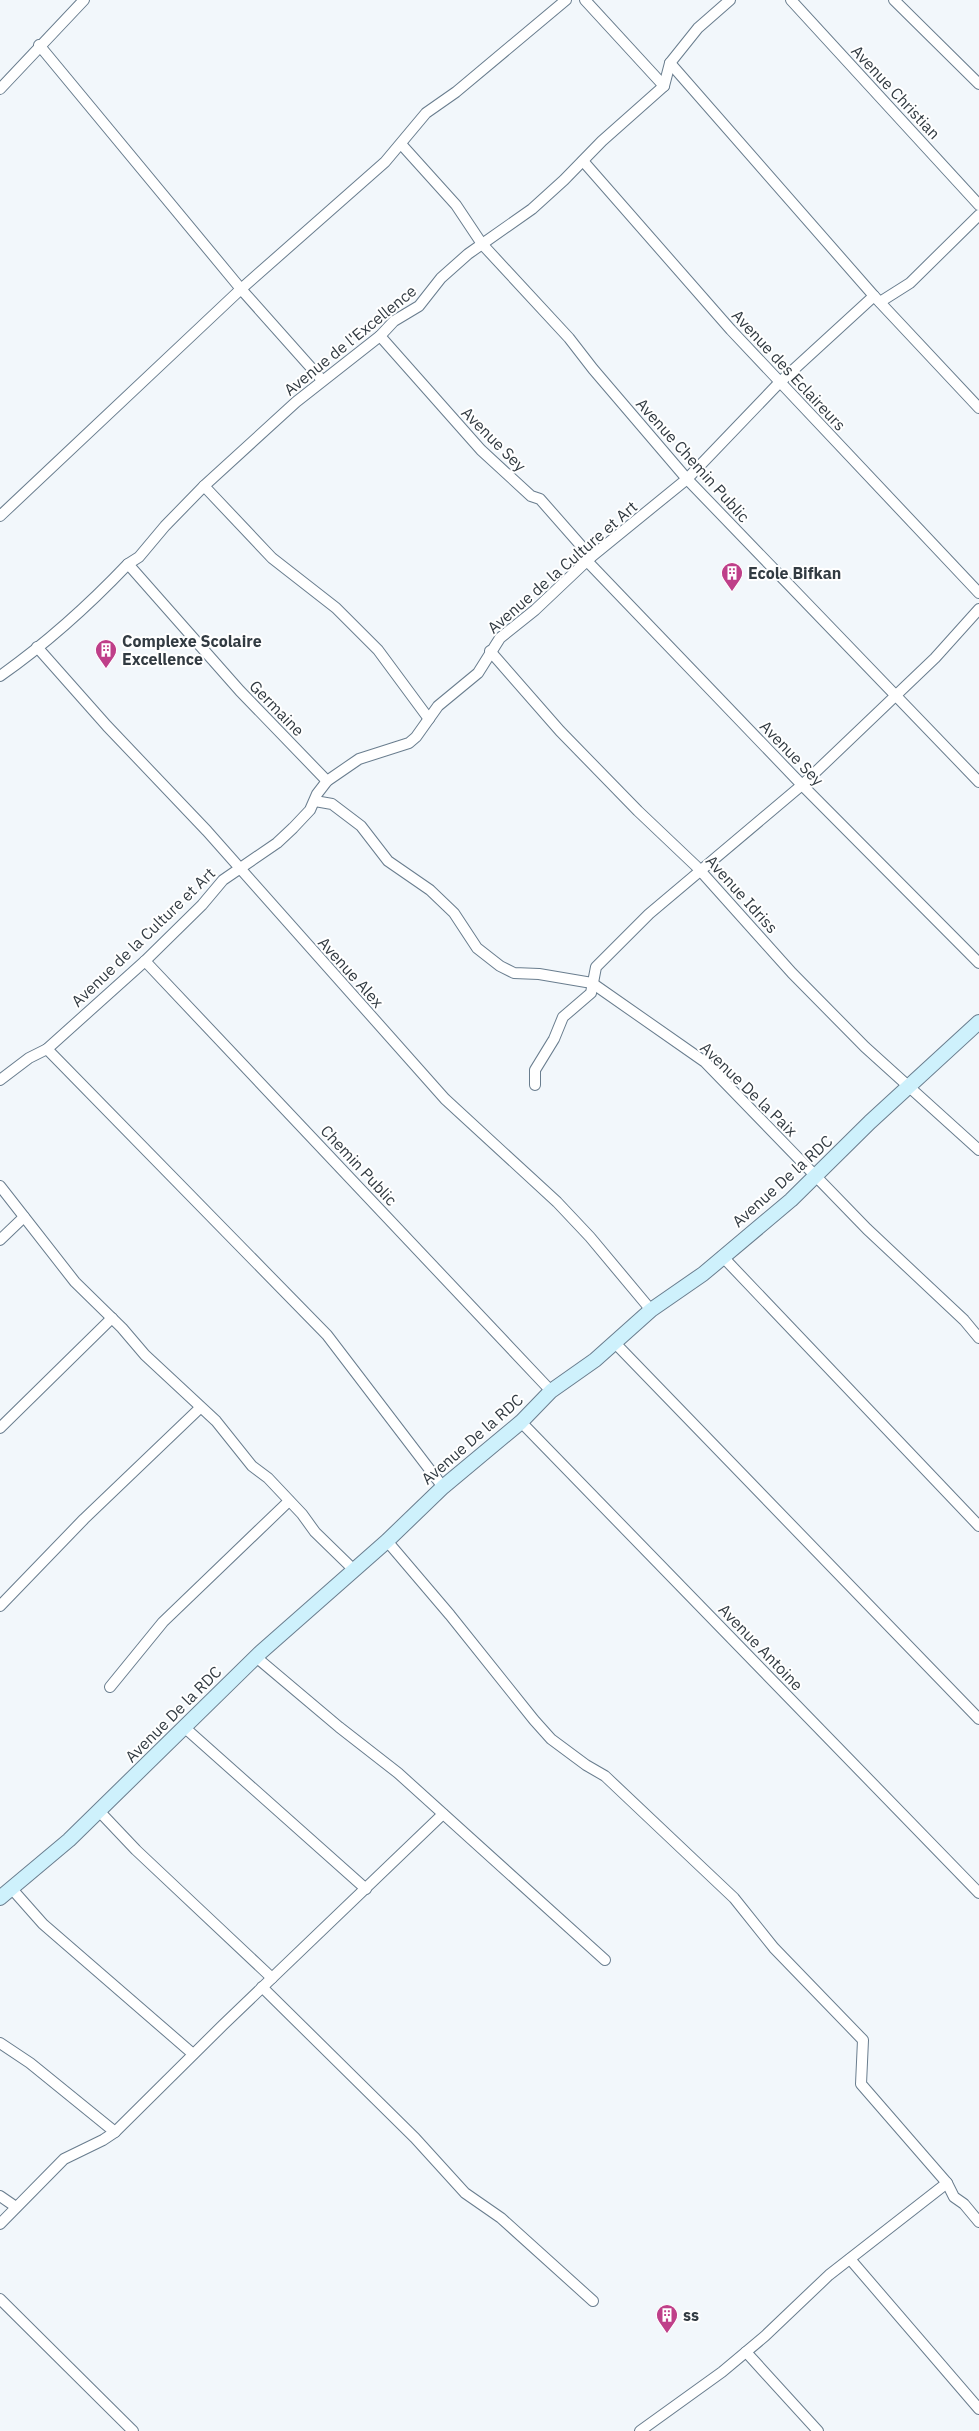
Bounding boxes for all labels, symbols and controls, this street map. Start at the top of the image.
street label: Avenue Christian [847,41,945,143]
street label: Avenue de l'Excellence [280,280,420,400]
street label: Avenue des Eclaireurs [728,305,850,435]
street label: Avenue Chemin Public [632,394,754,526]
street label: Avenue Sey [458,403,530,475]
street label: Avenue de la Culture et Art [483,496,641,638]
building icon: Ecole Bifkan [720,561,744,592]
place label: Ecole Bifkan [748,563,841,583]
place label: Complexe Scolaire Excellence [122,631,262,669]
building icon: Complexe Scolaire Excellence [94,638,118,669]
street label: Germaine [245,676,309,740]
street label: Avenue Sey [756,716,828,790]
street label: Avenue Idriss [702,851,782,937]
street label: Avenue de la Culture et Art [67,863,219,1011]
street label: Avenue Alex [314,932,388,1012]
street label: Avenue De la Paix [696,1038,802,1140]
street label: Chemin Public [317,1120,401,1210]
street label: Avenue De la RDC [728,1131,836,1231]
street label: Avenue De la RDC [417,1389,527,1489]
street label: Avenue Antoine [715,1599,808,1695]
street label: Avenue De la RDC [121,1662,225,1766]
building icon: ss [655,2303,679,2334]
place label: ss [683,2305,699,2325]

